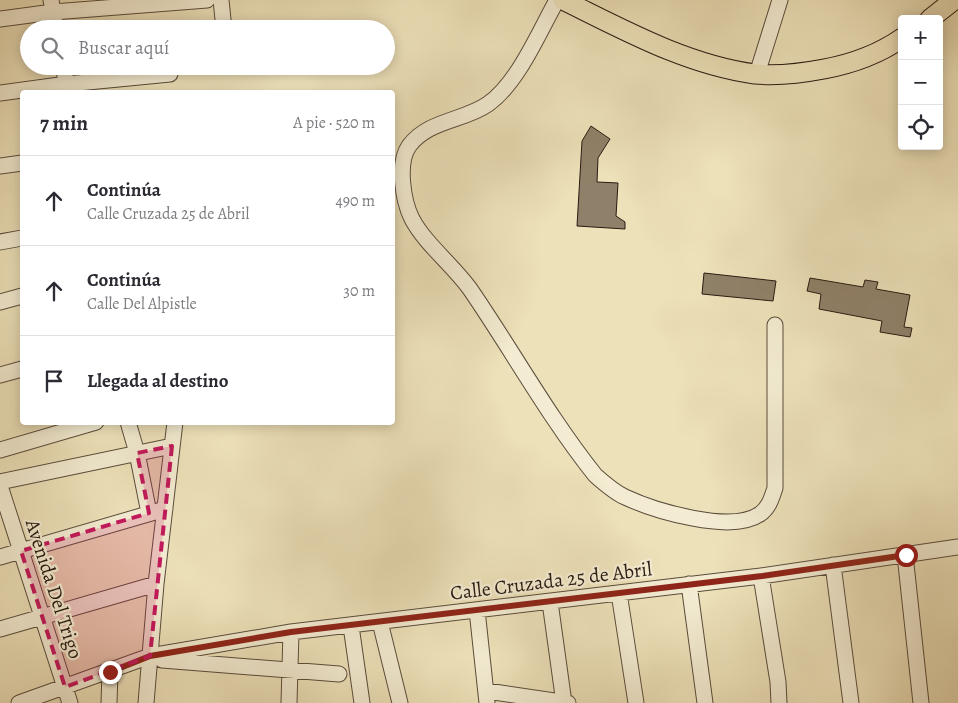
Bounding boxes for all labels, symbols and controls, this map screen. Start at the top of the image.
map controls [898,15,943,150]
button: + [898,15,943,60]
search box [20,20,395,75]
icon: search [38,34,66,62]
text: Buscar aquí [78,35,169,61]
button: − [898,60,943,105]
button: locate [898,105,943,150]
text: 7 min [40,109,88,137]
text: A pie · 520 m [293,112,375,134]
text: Continúa [87,177,161,203]
icon: ahead [40,187,68,215]
text: 490 m [335,190,375,212]
text: Calle Cruzada 25 de Abril [87,203,249,225]
text: Continúa [87,267,161,293]
icon: ahead [40,277,68,305]
text: 30 m [343,280,375,302]
text: Calle Del Alpistle [87,293,197,315]
icon: arrive [40,367,68,395]
text: Llegada al destino [87,368,229,394]
street label: Avenida Del Trigo [18,515,89,662]
route start [895,544,918,567]
street label: Calle Cruzada 25 de Abril [449,555,654,607]
route end [99,661,122,684]

